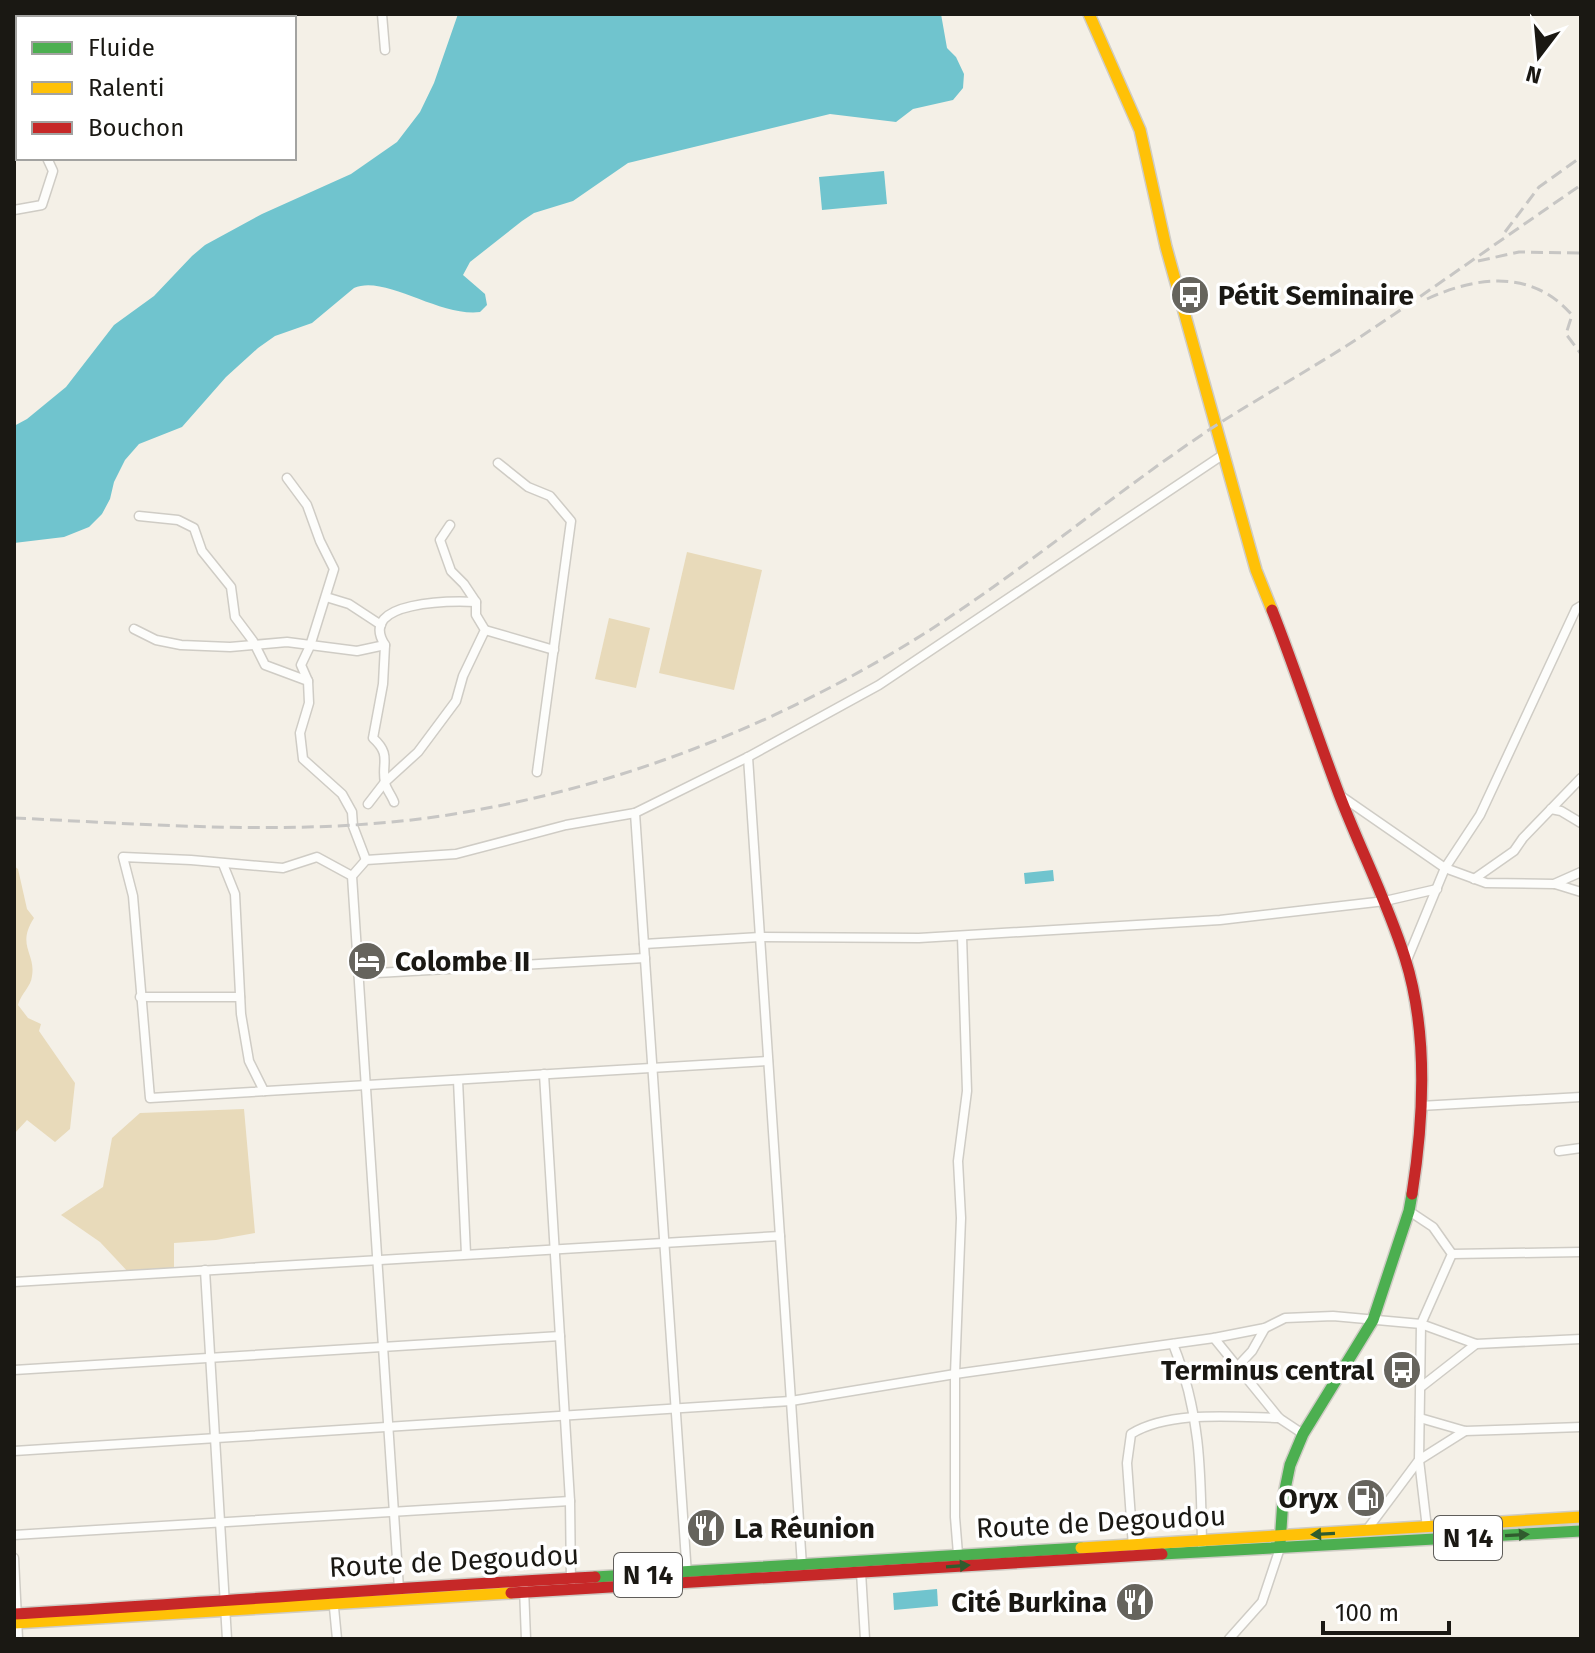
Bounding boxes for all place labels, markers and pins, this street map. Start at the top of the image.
bus stop icon: Pétit Seminaire [1169,274,1211,316]
place label: Pétit Seminaire [1218,279,1414,312]
hotel icon: Colombe II [346,940,388,982]
place label: Colombe II [395,945,530,978]
bus stop icon: Terminus central [1381,1349,1423,1391]
place label: Terminus central [1161,1354,1375,1387]
fuel station icon: Oryx [1345,1477,1387,1519]
place label: Oryx [1279,1482,1339,1515]
restaurant icon: La Réunion [685,1507,727,1549]
place label: La Réunion [734,1512,875,1545]
restaurant icon: Cité Burkina [1114,1581,1156,1623]
place label: Cité Burkina [951,1586,1107,1619]

